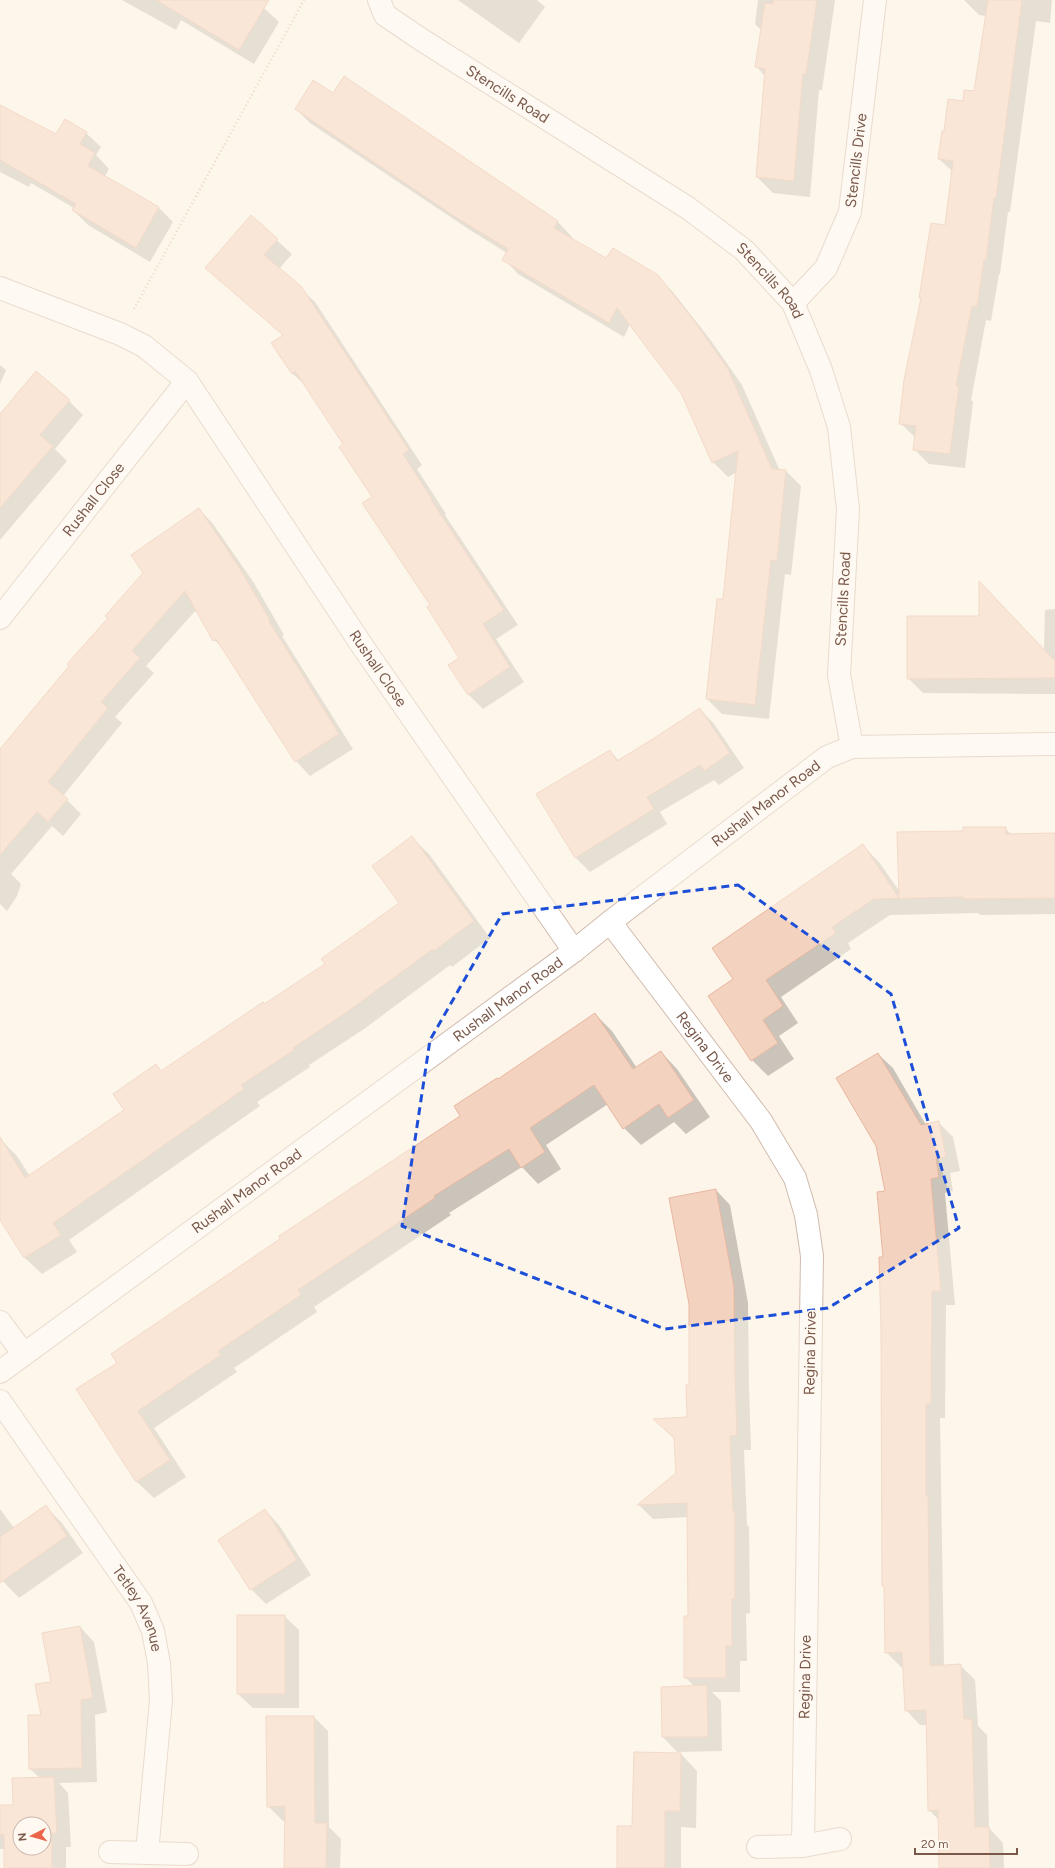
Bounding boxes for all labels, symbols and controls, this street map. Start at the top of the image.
street label: Stencills Road [463,61,552,127]
street label: Stencills Drive [842,112,871,209]
street label: Stencills Road [733,239,807,321]
street label: Rushall Close [59,459,128,540]
street label: Stencills Road [832,551,854,647]
street label: Rushall Close [345,627,411,710]
street label: Rushall Manor Road [708,756,824,850]
street label: Rushall Manor Road [449,953,567,1046]
street label: Regina Drive [672,1008,738,1086]
street label: Rushall Manor Road [188,1145,305,1237]
street label: Regina Drive [800,1311,820,1395]
street label: Tetley Avenue [109,1562,166,1653]
street label: Regina Drive [795,1635,815,1719]
north arrow [12,1816,52,1856]
scale bar [915,1830,1017,1856]
text: N [16,1832,29,1842]
text: 20 m [921,1837,949,1851]

